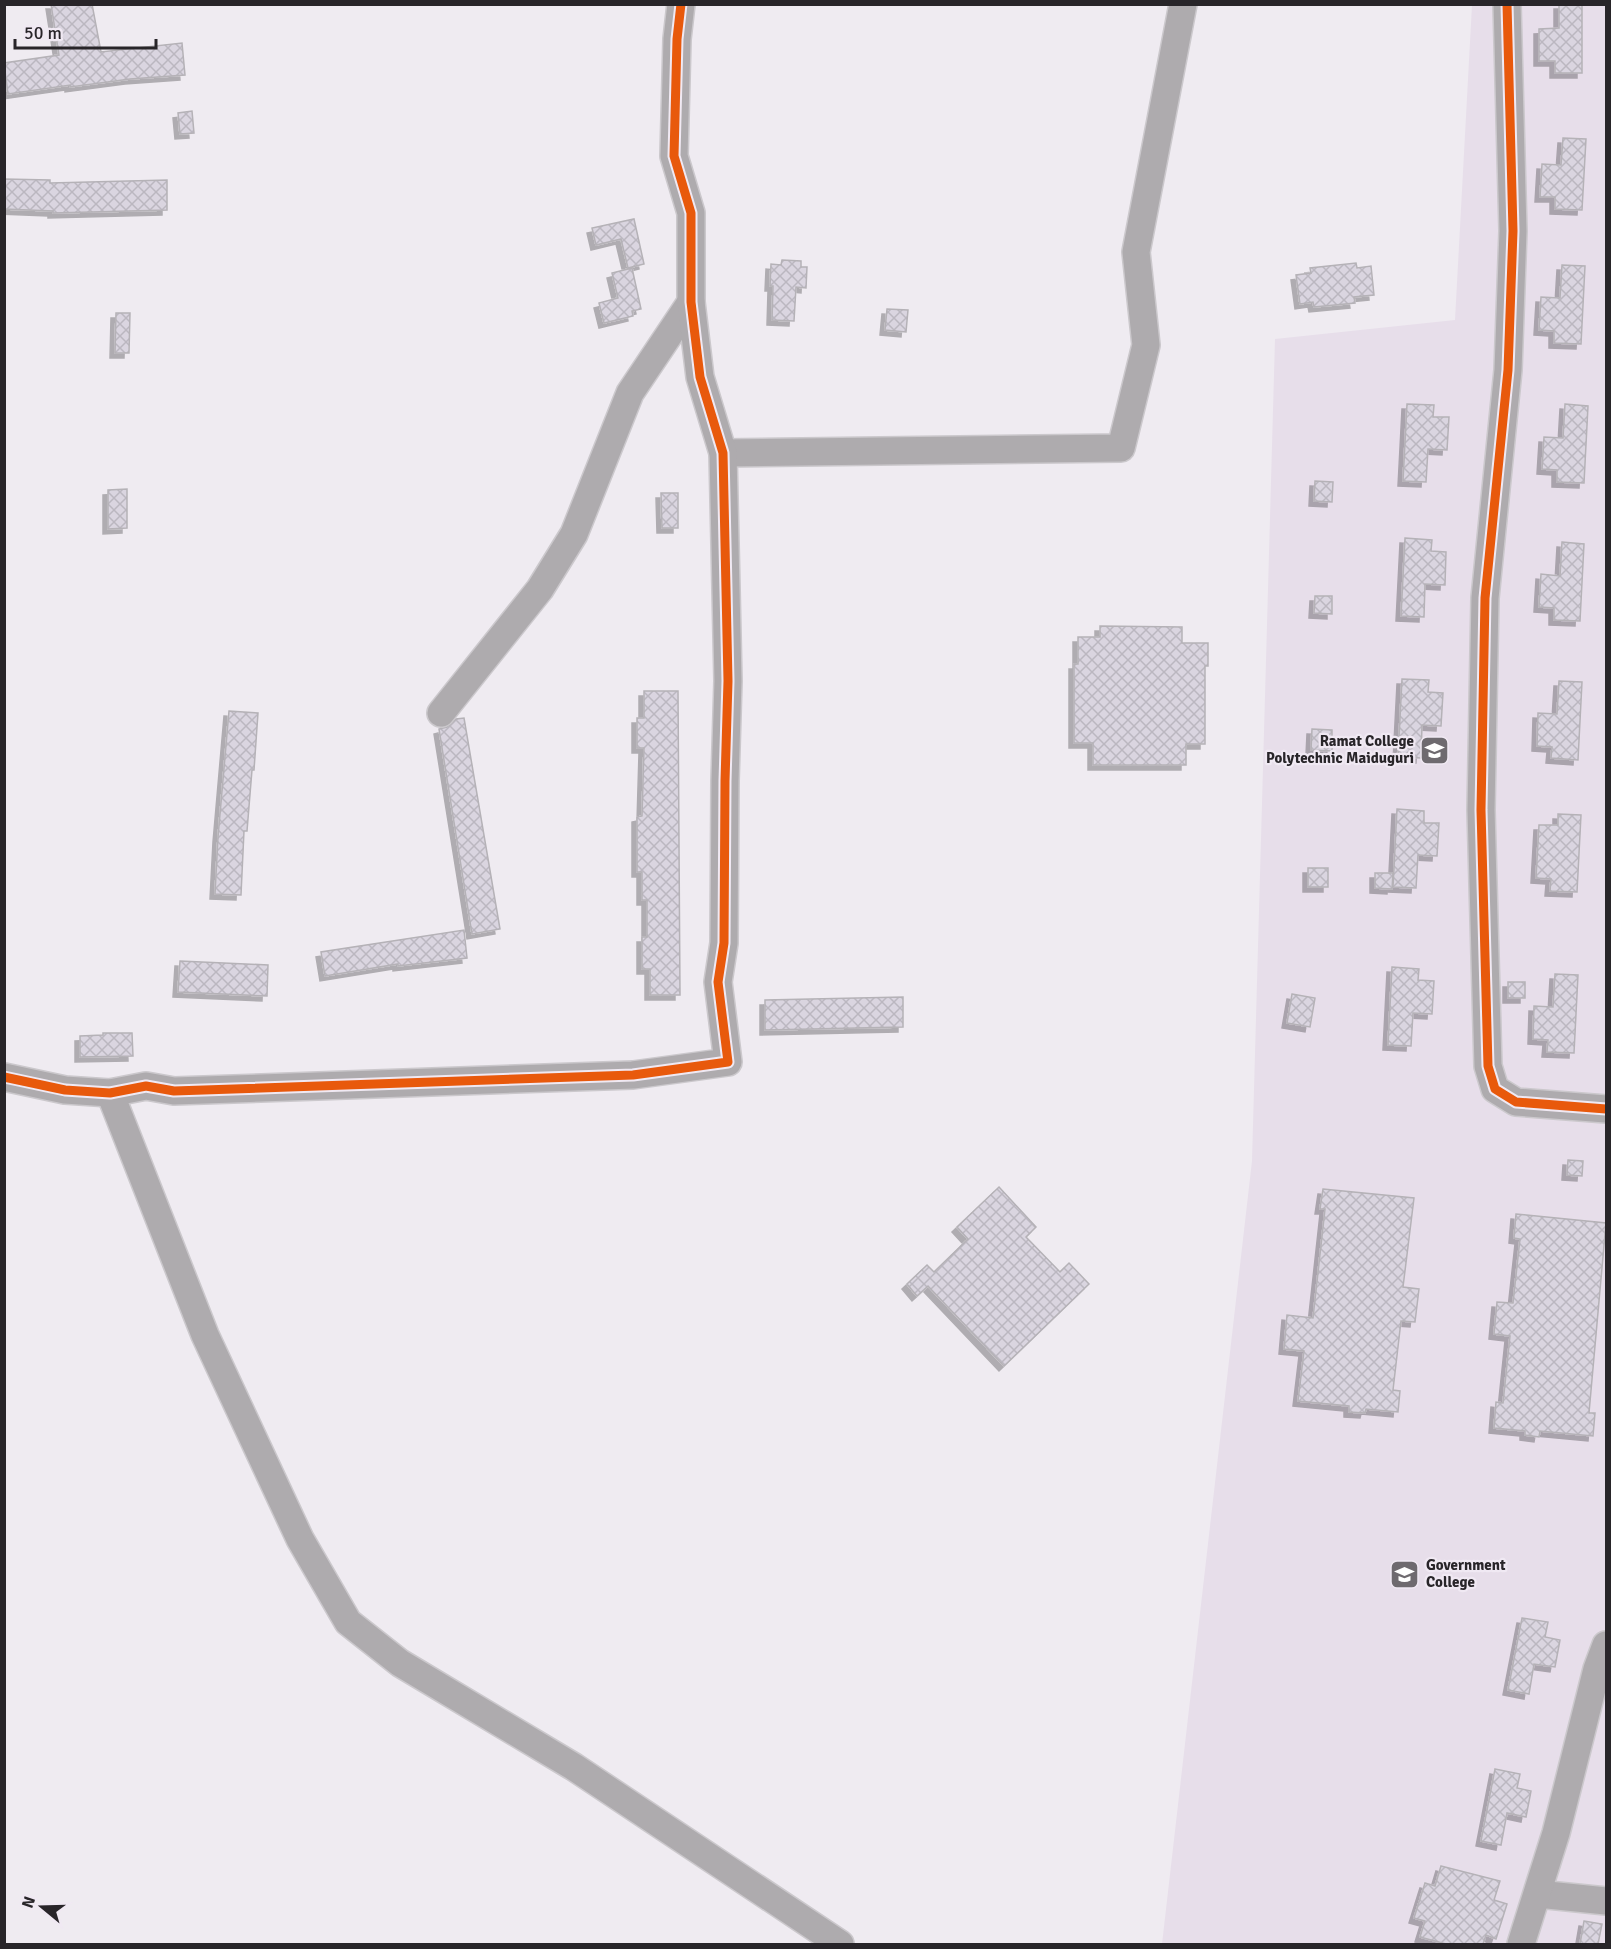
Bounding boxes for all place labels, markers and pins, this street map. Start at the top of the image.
place label: Ramat College Polytechnic Maiduguri [1266,732,1414,767]
school or university icon: Ramat College Polytechnic Maiduguri [1419,734,1451,766]
place label: Government College [1426,1556,1506,1591]
school or university icon: Government College [1389,1558,1421,1590]

